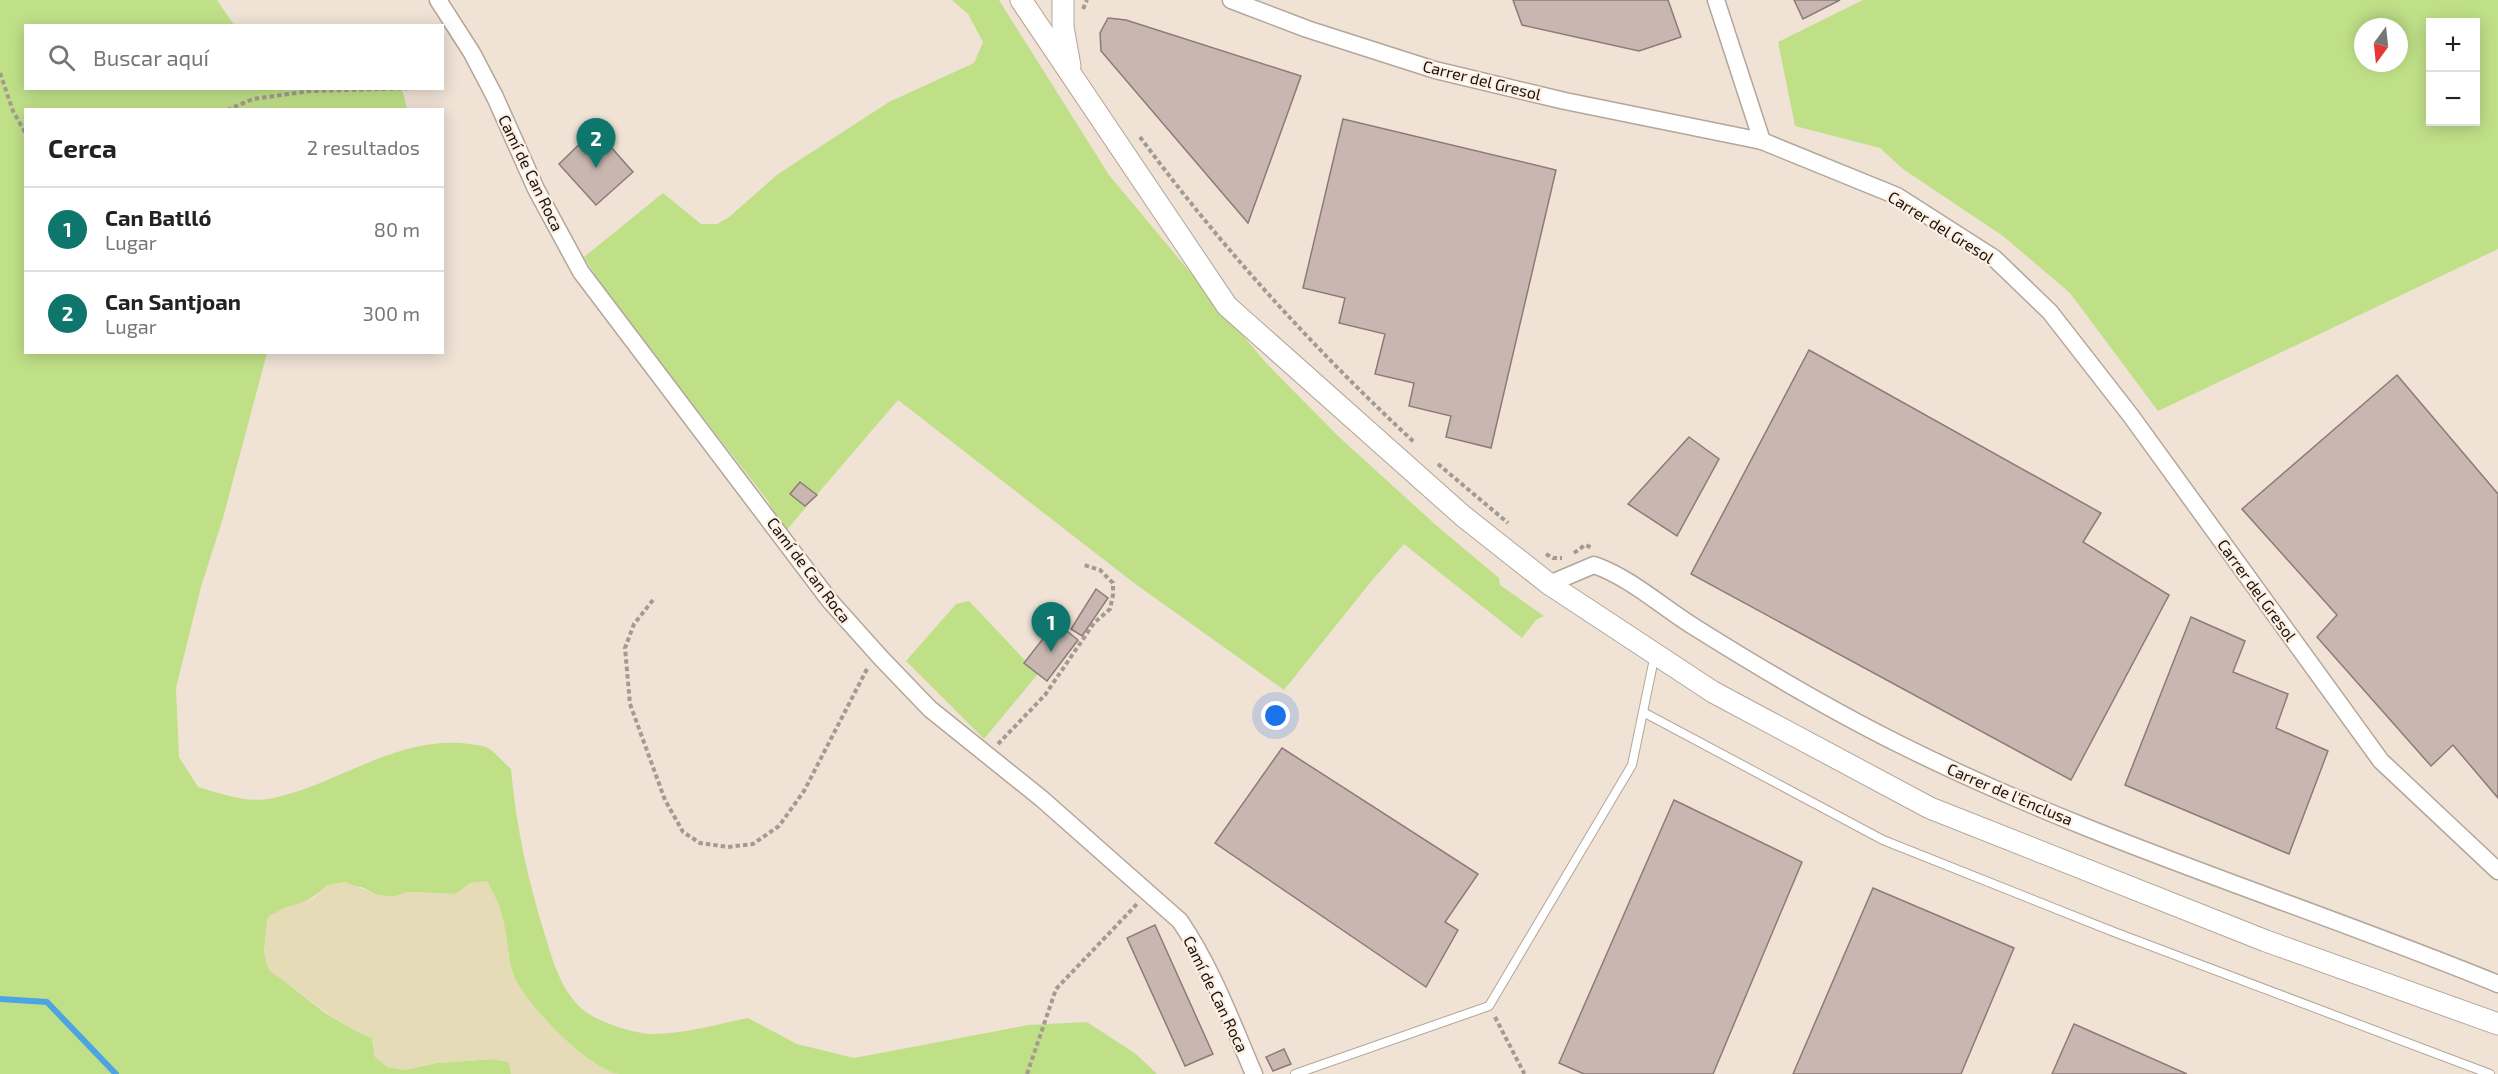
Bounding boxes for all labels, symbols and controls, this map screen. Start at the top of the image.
north arrow [2354,18,2408,72]
map controls [2426,18,2480,126]
button: + [2426,18,2480,72]
search box [24,24,444,90]
icon: search [45,41,78,74]
text: Buscar aquí [93,44,209,70]
street label: Carrer del Gresol [1421,56,1543,103]
button: − [2426,72,2480,126]
street label: Camí de Can Roca [495,112,568,234]
pin: 2 [576,118,616,168]
text: Cerca [48,132,117,163]
text: 2 resultados [307,135,420,159]
street label: Carrer del Gresol [1885,186,1998,267]
text: Can Batlló [105,204,212,230]
text: 1 [63,217,72,241]
text: 80 m [374,217,420,241]
text: Lugar [105,230,157,254]
text: Can Santjoan [105,288,241,314]
text: 2 [62,301,73,325]
text: 300 m [363,301,420,325]
text: Lugar [105,314,157,338]
street label: Camí de Can Roca [764,513,855,626]
street label: Carrer del Gresol [2214,535,2301,645]
pin: 1 [1032,602,1070,652]
your location [1261,701,1290,730]
street label: Carrer de l'Enclusa [1944,758,2076,829]
street label: Camí de Can Roca [1180,933,1253,1055]

